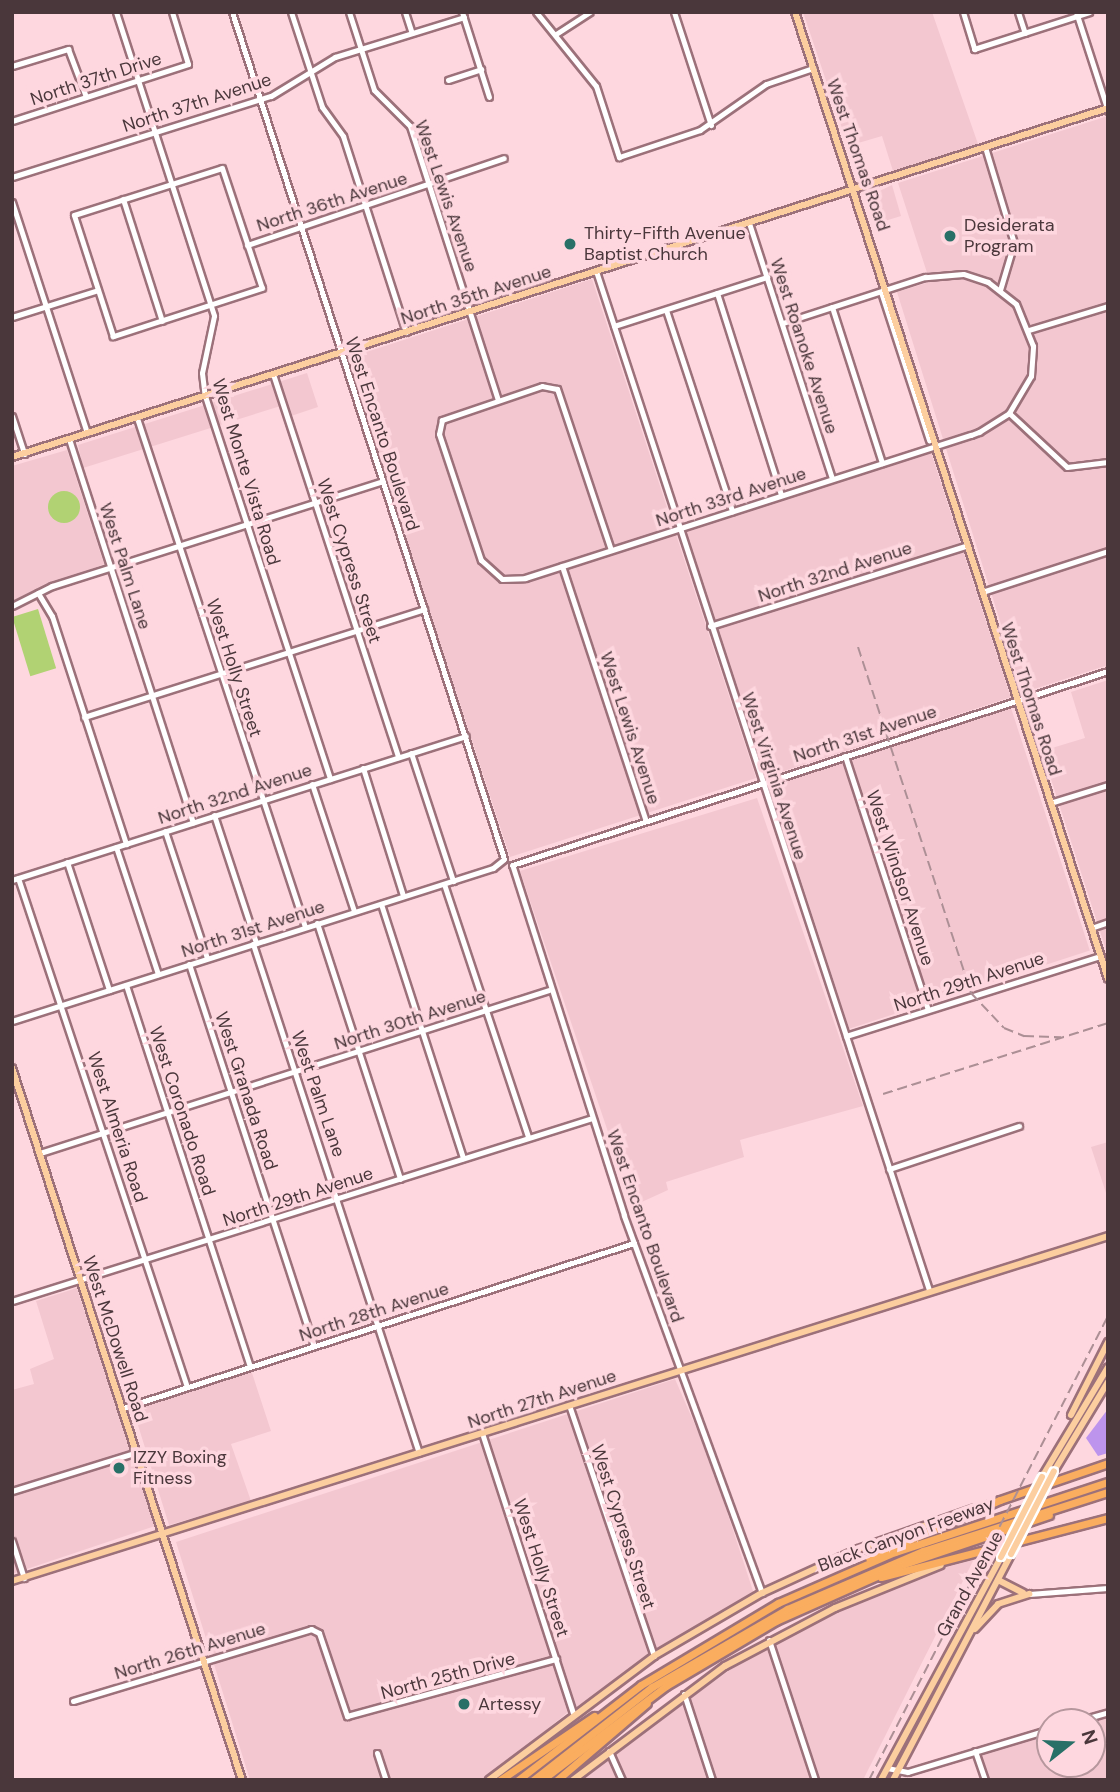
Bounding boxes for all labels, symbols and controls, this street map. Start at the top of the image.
street label: North 37th Drive [28,48,164,110]
street label: North 37th Avenue [120,69,274,137]
street label: West Thomas Road [822,76,894,234]
street label: West Lewis Avenue [410,117,482,275]
street label: North 36th Avenue [254,167,410,237]
place label: Desiderata Program [964,215,1055,258]
place label: Thirty-Fifth Avenue Baptist Church [584,223,746,266]
marker: Desiderata Program [942,228,958,244]
marker: Thirty-Fifth Avenue Baptist Church [562,236,578,252]
street label: West Roanoke Avenue [765,255,843,437]
street label: North 35th Avenue [398,260,554,330]
street label: West Encanto Boulevard [340,334,424,534]
street label: West Monte Vista Road [207,376,285,568]
street label: North 33rd Avenue [653,463,809,531]
street label: West Cypress Street [312,476,386,646]
street label: West Palm Lane [94,500,156,632]
street label: North 32nd Avenue [755,537,915,607]
street label: West Holly Street [201,596,267,740]
street label: West Thomas Road [996,620,1066,778]
street label: West Lewis Avenue [595,649,665,807]
street label: West Virginia Avenue [737,690,811,862]
street label: North 31st Avenue [791,701,939,767]
street label: North 32nd Avenue [155,759,315,829]
street label: West Windsor Avenue [861,788,939,968]
street label: North 31st Avenue [179,896,327,962]
street label: North 29th Avenue [891,947,1047,1017]
street label: North 30th Avenue [331,985,489,1055]
street label: West Granada Road [210,1009,282,1173]
street label: West Coronado Road [144,1024,220,1198]
street label: West Palm Lane [286,1028,350,1160]
street label: West Almeria Road [82,1049,152,1205]
street label: West Encanto Boulevard [602,1127,688,1325]
street label: North 29th Avenue [220,1162,376,1232]
street label: West McDowell Road [78,1253,152,1425]
street label: North 28th Avenue [296,1278,452,1346]
street label: North 27th Avenue [465,1365,619,1433]
street label: West Cypress Street [586,1442,660,1612]
place label: IZZY Boxing Fitness [133,1447,227,1490]
marker: IZZY Boxing Fitness [111,1460,127,1476]
street label: Black Canyon Freeway [815,1493,997,1577]
street label: West Holly Street [508,1496,574,1640]
street label: Grand Avenue [932,1527,1008,1641]
street label: North 26th Avenue [112,1618,268,1684]
street label: North 25th Drive [378,1648,518,1704]
place label: Artessy [478,1693,541,1715]
marker: Artessy [456,1696,472,1712]
north arrow [1036,1708,1106,1778]
text: N [1076,1727,1104,1747]

